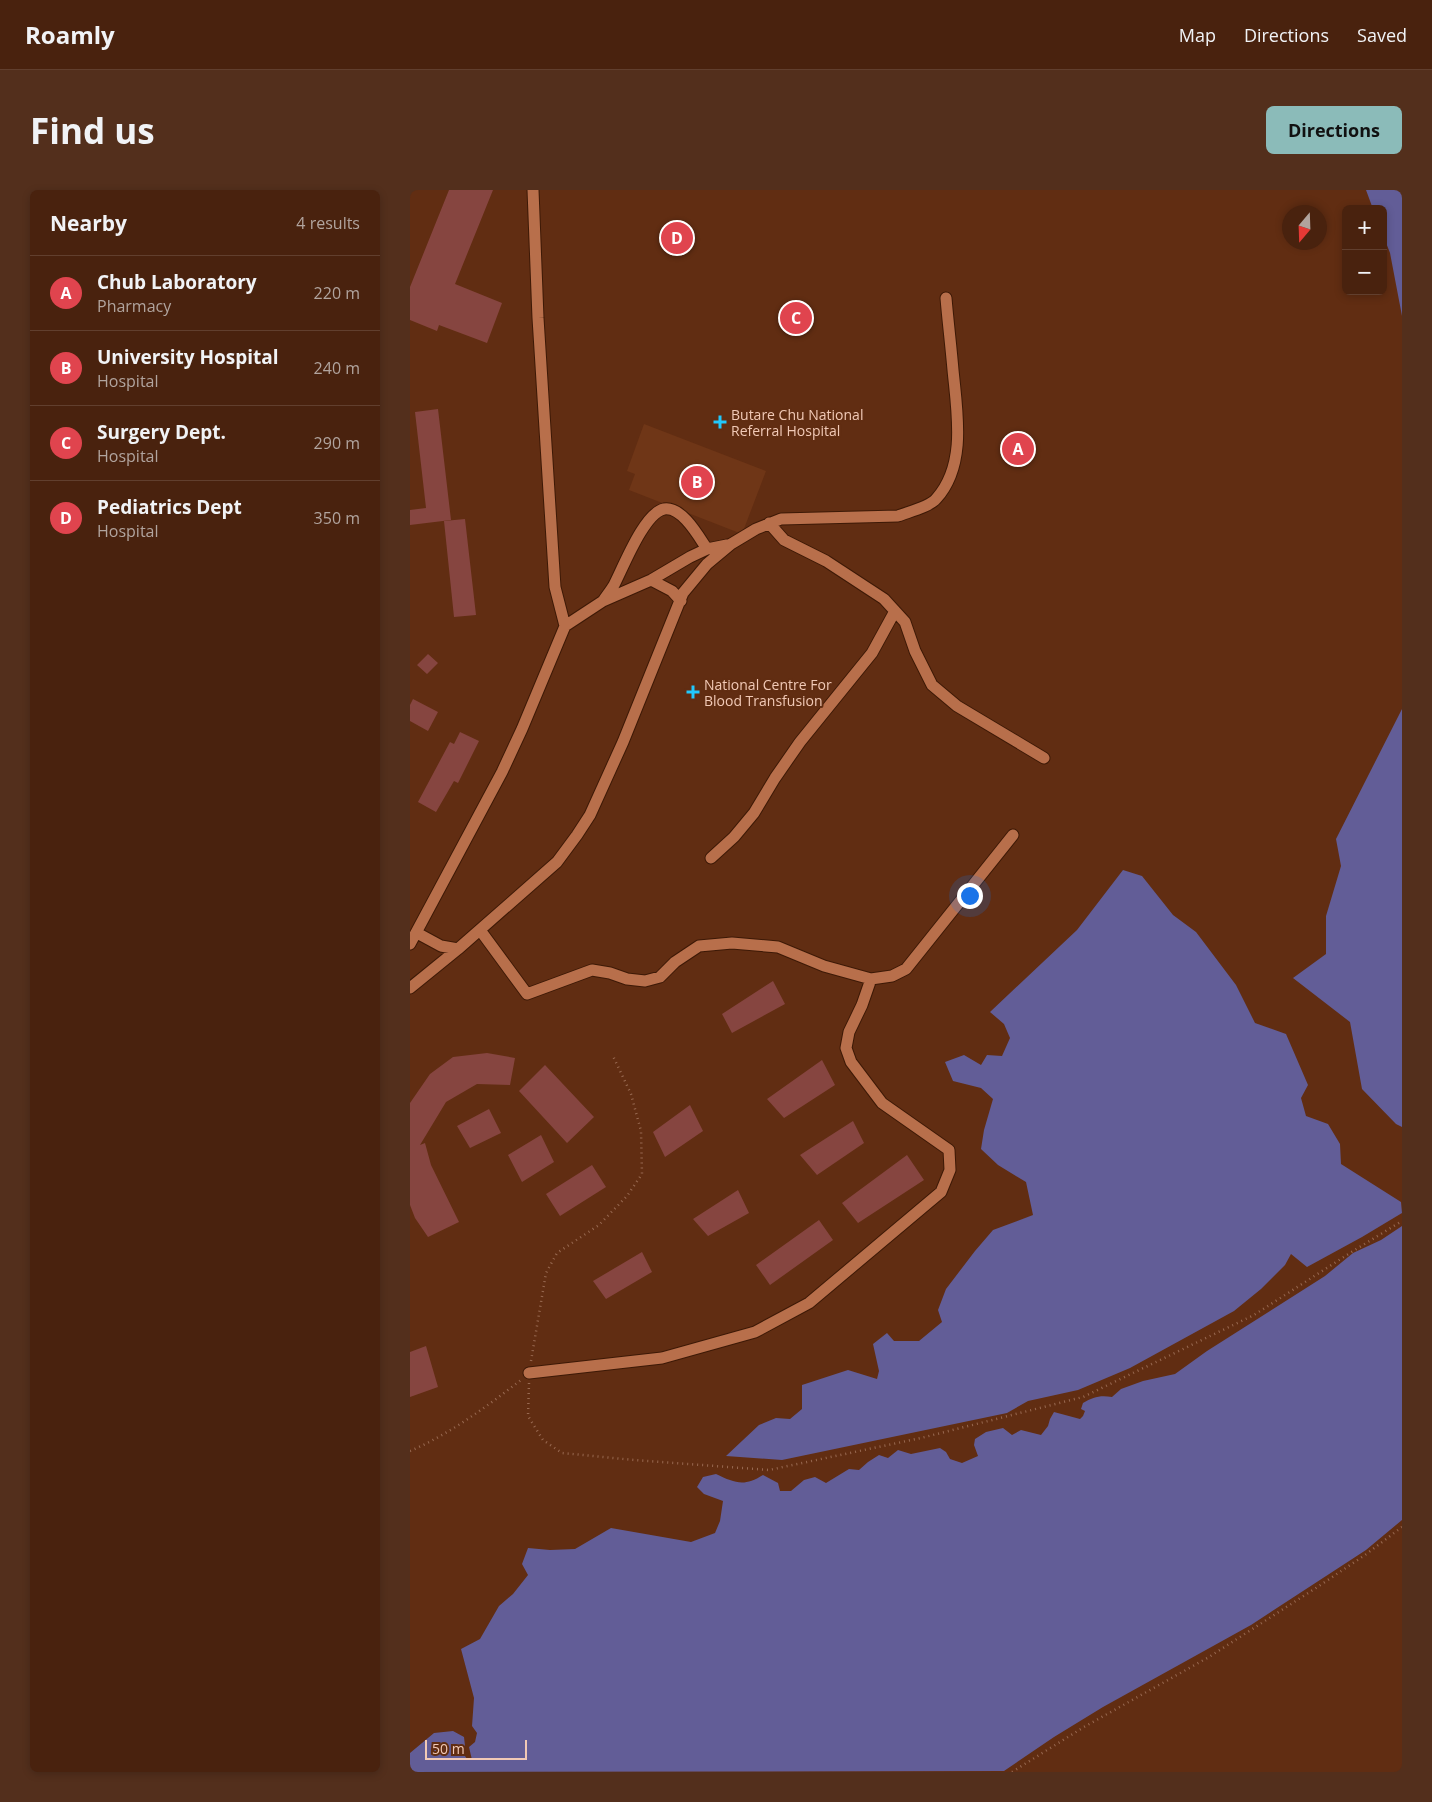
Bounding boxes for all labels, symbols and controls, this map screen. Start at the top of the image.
text: Roamly [25,18,115,51]
text: Map [1179,23,1216,47]
text: Directions [1244,23,1329,47]
text: Saved [1357,23,1407,47]
button: Directions [1266,106,1402,154]
text: Find us [30,107,155,154]
north arrow [1282,205,1327,250]
map controls [1342,205,1387,295]
button: + [1342,205,1387,250]
text: Nearby [50,209,127,237]
text: 4 results [296,212,360,234]
pin: D [661,219,693,257]
button: − [1342,250,1387,295]
text: Chub Laboratory [97,269,257,295]
text: A [60,282,72,304]
text: 220 m [314,282,360,304]
text: Pharmacy [97,295,171,317]
pin: C [780,299,812,337]
text: University Hospital [97,344,279,370]
text: B [61,357,71,379]
text: 240 m [314,357,360,379]
text: Hospital [97,370,159,392]
place label: Butare Chu National Referral Hospital [731,405,863,440]
marker: Butare Chu National Referral Hospital [713,415,727,429]
text: Surgery Dept. [97,419,226,445]
pin: A [1002,430,1034,468]
text: C [61,432,71,454]
text: 290 m [314,432,360,454]
text: Hospital [97,445,159,467]
pin: B [681,463,713,501]
text: Pediatrics Dept [97,494,242,520]
text: D [60,507,72,529]
text: 350 m [314,507,360,529]
text: Hospital [97,520,159,542]
place label: National Centre For Blood Transfusion [704,675,832,710]
marker: National Centre For Blood Transfusion [686,685,700,699]
your location [957,883,983,909]
scale bar [425,1737,528,1760]
text: 50 m [432,1739,465,1758]

